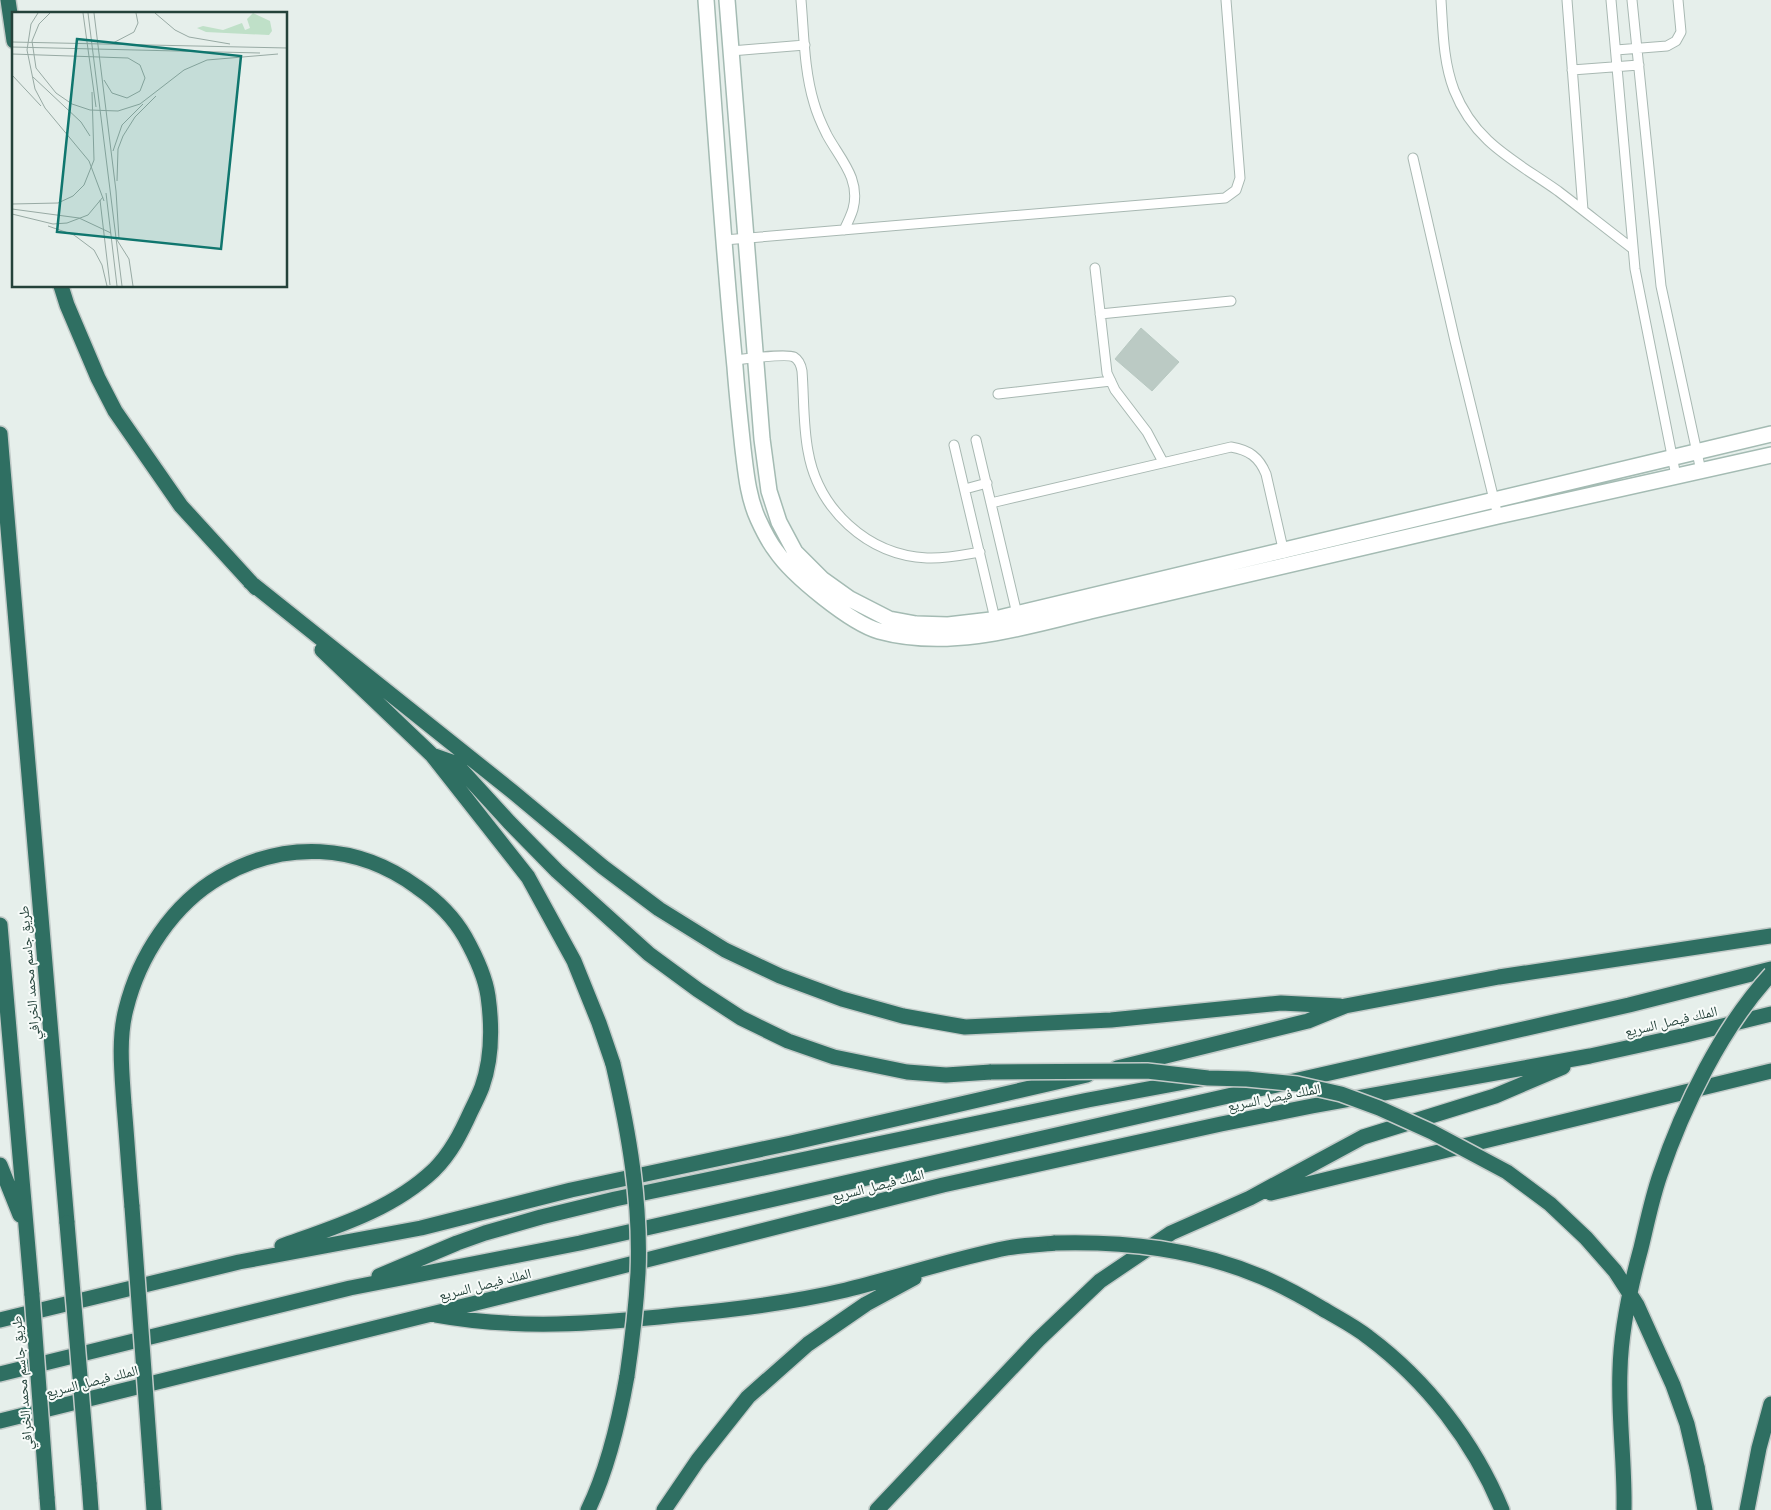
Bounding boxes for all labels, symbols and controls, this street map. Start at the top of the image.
inset map [12,12,288,288]
street label: طريق جاسم محمد الخرافي [14,905,46,1041]
street label: الملك فيصل السريع [1623,1002,1719,1041]
street label: الملك فيصل السريع [1226,1079,1322,1116]
street label: الملك فيصل السريع [830,1165,926,1206]
street label: الملك فيصل السريع [437,1264,533,1305]
street label: طريق جاسم محمد الخرافي [7,1315,39,1451]
street label: الملك فيصل السريع [44,1361,140,1402]

